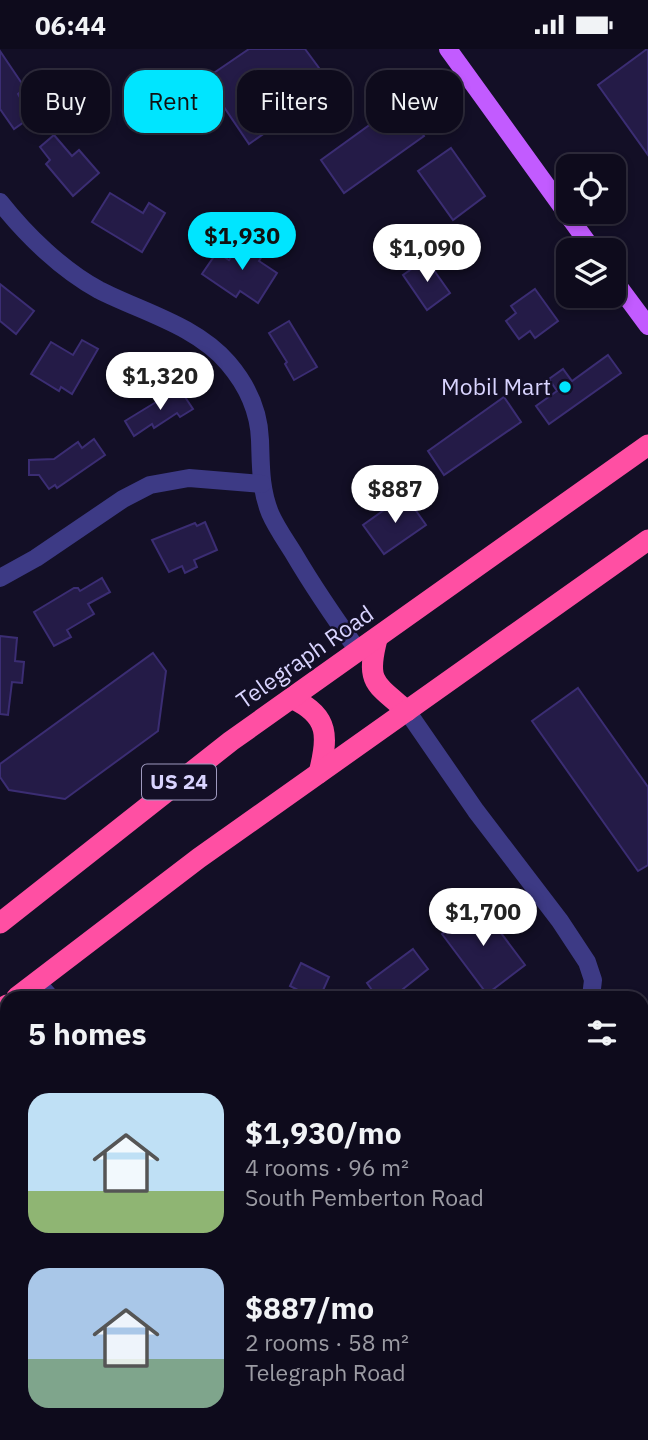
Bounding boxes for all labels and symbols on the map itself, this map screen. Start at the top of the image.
pin: $1,930 [185,213,299,272]
pin: $1,090 [370,225,484,284]
pin: $1,320 [103,353,217,412]
place label: Mobil Mart [441,371,551,401]
marker: Mobil Mart [557,379,573,395]
pin: $887 [354,465,436,525]
street label: Telegraph Road [230,598,379,715]
road number: US 24 [142,765,216,799]
pin: $1,700 [426,888,540,948]

